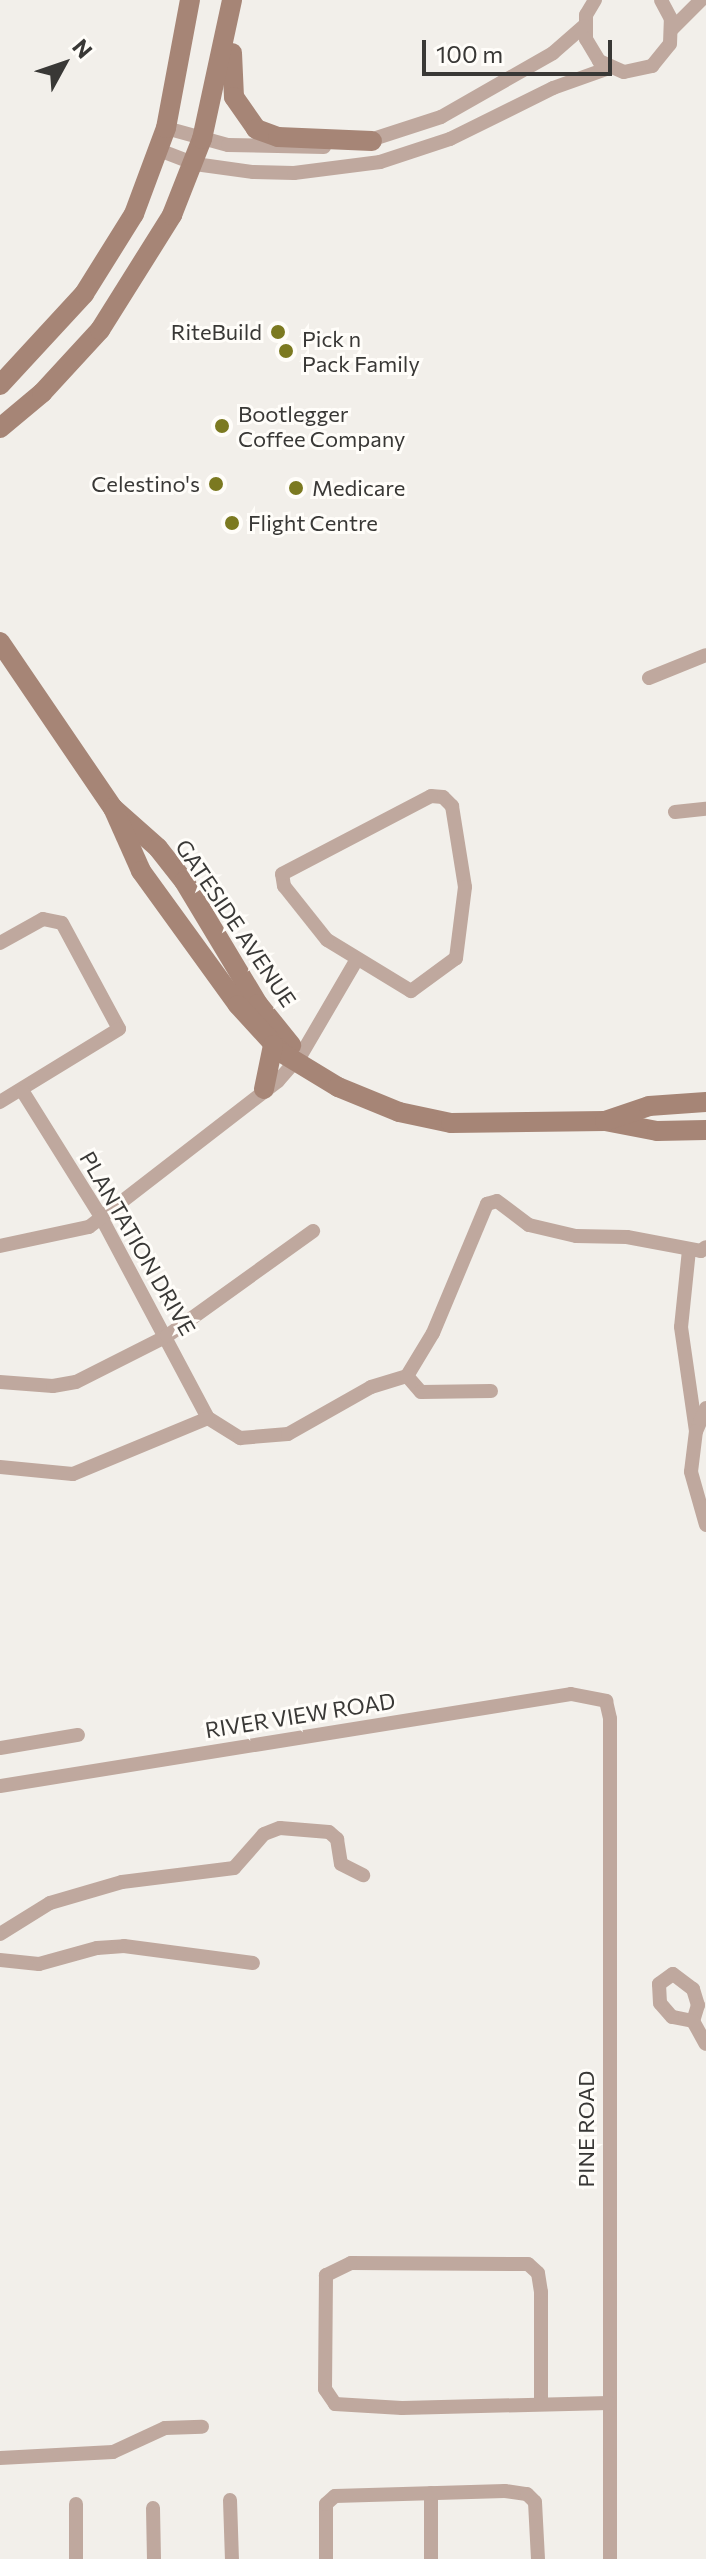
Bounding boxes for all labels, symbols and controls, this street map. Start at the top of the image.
north arrow [24,24,104,104]
scale bar [426,24,616,74]
text: N [67,33,98,63]
text: 100 m [436,39,503,68]
place label: RiteBuild [171,319,262,345]
marker: RiteBuild [269,323,287,341]
place label: Pick n Pack Family [302,325,420,376]
marker: Pick n Pack Family [277,342,295,360]
place label: Bootlegger Coffee Company [238,400,405,452]
marker: Bootlegger Coffee Company [213,417,231,435]
place label: Celestino's [91,471,200,497]
marker: Celestino's [207,475,225,493]
place label: Medicare [312,475,405,501]
marker: Medicare [287,479,305,497]
place label: Flight Centre [248,510,378,536]
marker: Flight Centre [223,514,241,532]
street label: GATESIDE AVENUE [170,834,302,1012]
street label: PLANTATION DRIVE [75,1146,201,1340]
street label: RIVER VIEW ROAD [203,1687,397,1743]
street label: PINE ROAD [573,2071,599,2187]

